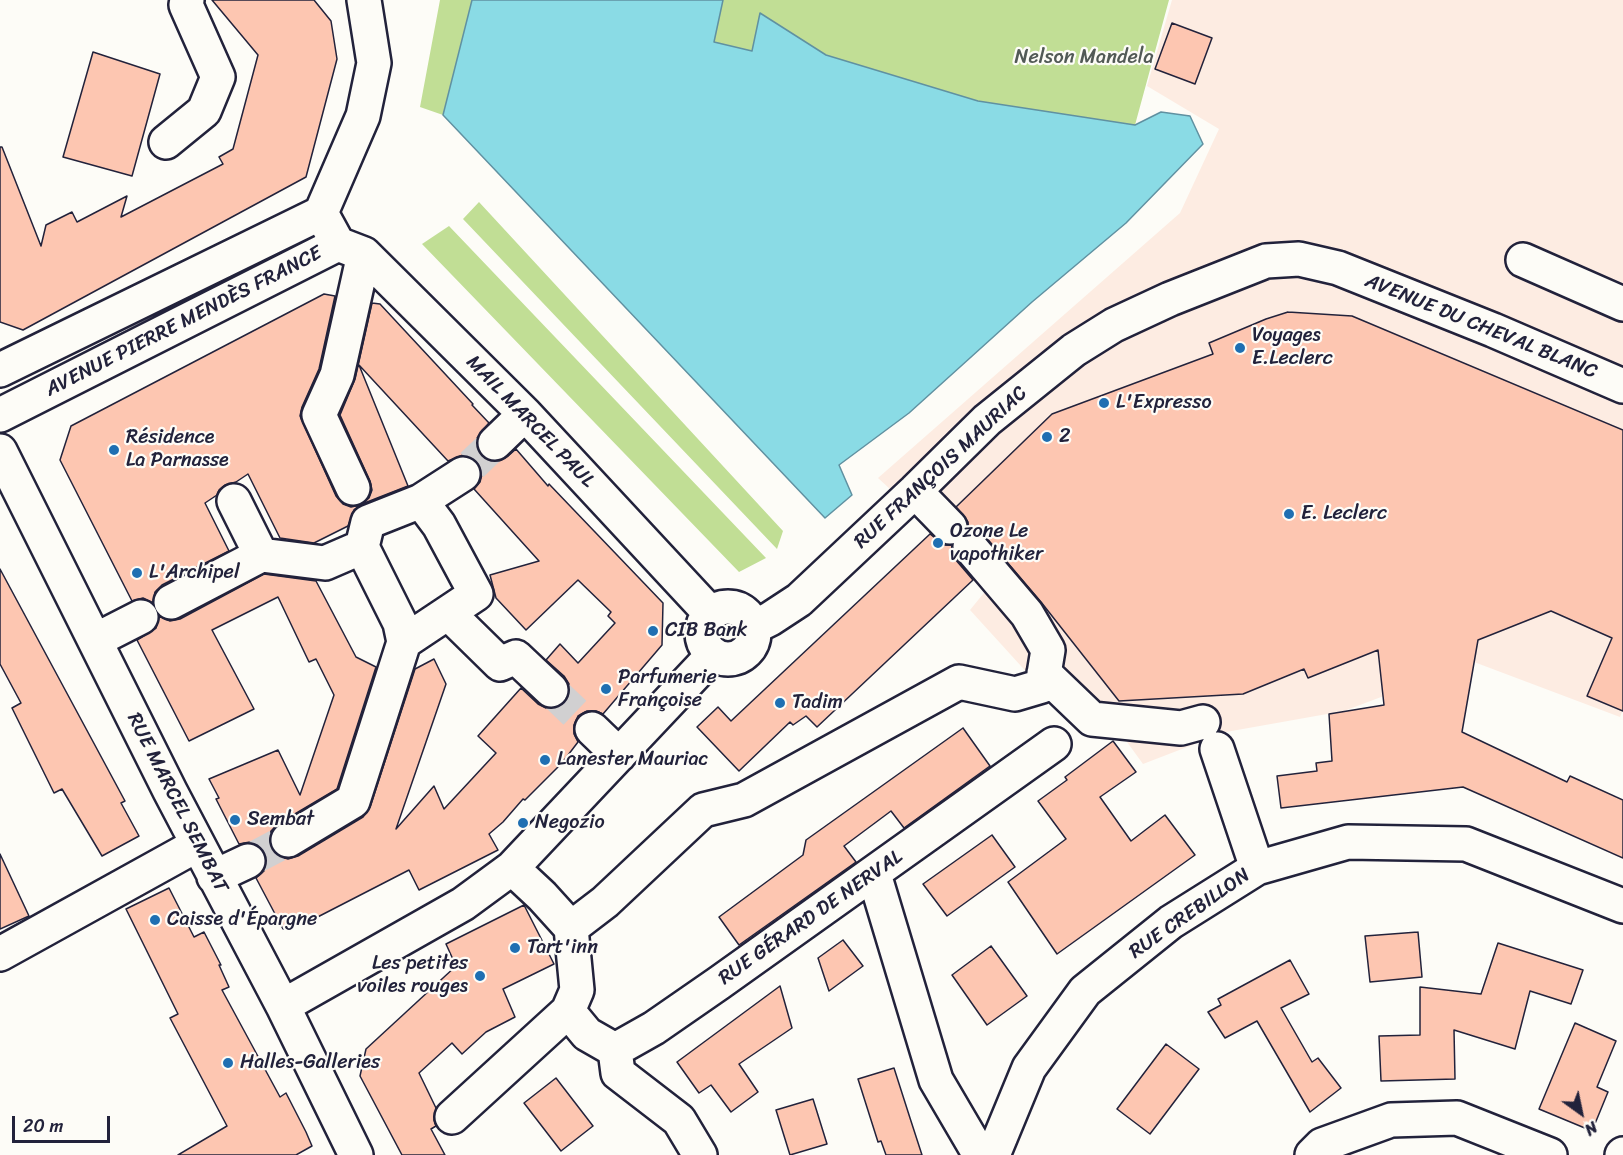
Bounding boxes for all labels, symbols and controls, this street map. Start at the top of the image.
park label: Nelson Mandela [1015,46,1153,70]
street label: AVENUE PIERRE MENDÈS FRANCE [42,242,326,402]
street label: AVENUE DU CHEVAL BLANC [1361,269,1601,385]
place label: Voyages E.Leclerc [1252,324,1333,371]
marker: Voyages E.Leclerc [1233,341,1247,355]
street label: MAIL MARCEL PAUL [461,351,599,493]
street label: RUE FRANÇOIS MAURIAC [850,382,1032,554]
place label: L'Expresso [1116,391,1212,415]
marker: L'Expresso [1097,396,1111,410]
place label: 2 [1059,425,1071,449]
place label: Résidence La Parnasse [126,426,229,473]
marker: 2 [1040,430,1054,444]
marker: Résidence La Parnasse [107,443,121,457]
place label: E. Leclerc [1301,502,1387,526]
marker: E. Leclerc [1282,507,1296,521]
place label: Ozone Le vapothiker [950,520,1043,567]
marker: Ozone Le vapothiker [931,536,945,550]
place label: L'Archipel [149,561,240,585]
marker: L'Archipel [130,566,144,580]
place label: CIB Bank [665,619,747,643]
marker: CIB Bank [646,624,660,638]
place label: Parfumerie Françoise [618,666,717,713]
marker: Parfumerie Françoise [599,682,613,696]
place label: Tadim [792,691,843,715]
marker: Tadim [773,696,787,710]
street label: RUE MARCEL SEMBAT [121,709,233,897]
place label: Lanester Mauriac [557,748,708,772]
marker: Lanester Mauriac [538,753,552,767]
place label: Sembat [247,808,314,832]
place label: Negozio [535,811,605,835]
marker: Sembat [228,813,242,827]
marker: Negozio [516,816,530,830]
street label: RUE GÉRARD DE NERVAL [714,845,908,991]
street label: RUE CREBILLON [1125,863,1255,965]
place label: Caisse d'Épargne [167,908,317,932]
marker: Caisse d'Épargne [148,913,162,927]
place label: Tart'inn [527,936,598,960]
marker: Tart'inn [508,941,522,955]
place label: Les petites voiles rouges [357,952,468,999]
marker: Les petites voiles rouges [473,969,487,983]
place label: Halles-Galleries [240,1051,380,1075]
marker: Halles-Galleries [221,1056,235,1070]
north arrow [1551,1083,1611,1143]
scale bar [15,1104,112,1142]
text: 20 m [23,1110,63,1142]
text: N [1579,1113,1604,1144]

